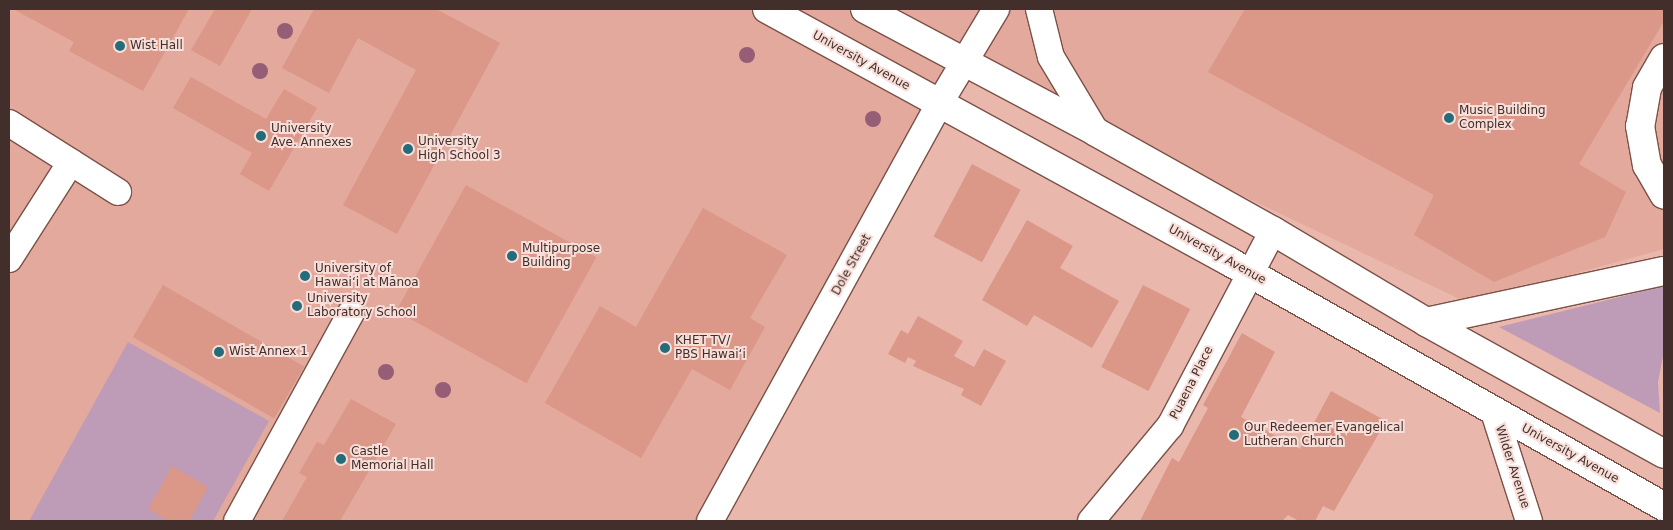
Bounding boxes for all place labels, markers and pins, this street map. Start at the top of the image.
place label: Wist Hall [130,39,183,53]
marker: Wist Hall [114,40,126,52]
place label: Music Building Complex [1459,104,1546,132]
marker: Music Building Complex [1443,112,1455,124]
place label: University Ave. Annexes [271,122,352,150]
marker: University Ave. Annexes [255,130,267,142]
place label: University High School 3 [418,135,501,163]
marker: University High School 3 [402,143,414,155]
place label: Multipurpose Building [522,242,600,270]
marker: Multipurpose Building [506,250,518,262]
place label: University of Hawaiʻi at Mānoa [315,262,419,290]
marker: University of Hawaiʻi at Mānoa [299,270,311,282]
place label: University Laboratory School [307,292,416,320]
marker: University Laboratory School [291,300,303,312]
place label: KHET TV/ PBS Hawai‘i [675,334,746,362]
marker: KHET TV/ PBS Hawai‘i [659,342,671,354]
place label: Wist Annex 1 [229,345,308,359]
marker: Wist Annex 1 [213,346,225,358]
place label: Our Redeemer Evangelical Lutheran Church [1244,421,1404,449]
marker: Our Redeemer Evangelical Lutheran Church [1228,429,1240,441]
place label: Castle Memorial Hall [351,445,434,473]
marker: Castle Memorial Hall [335,453,347,465]

